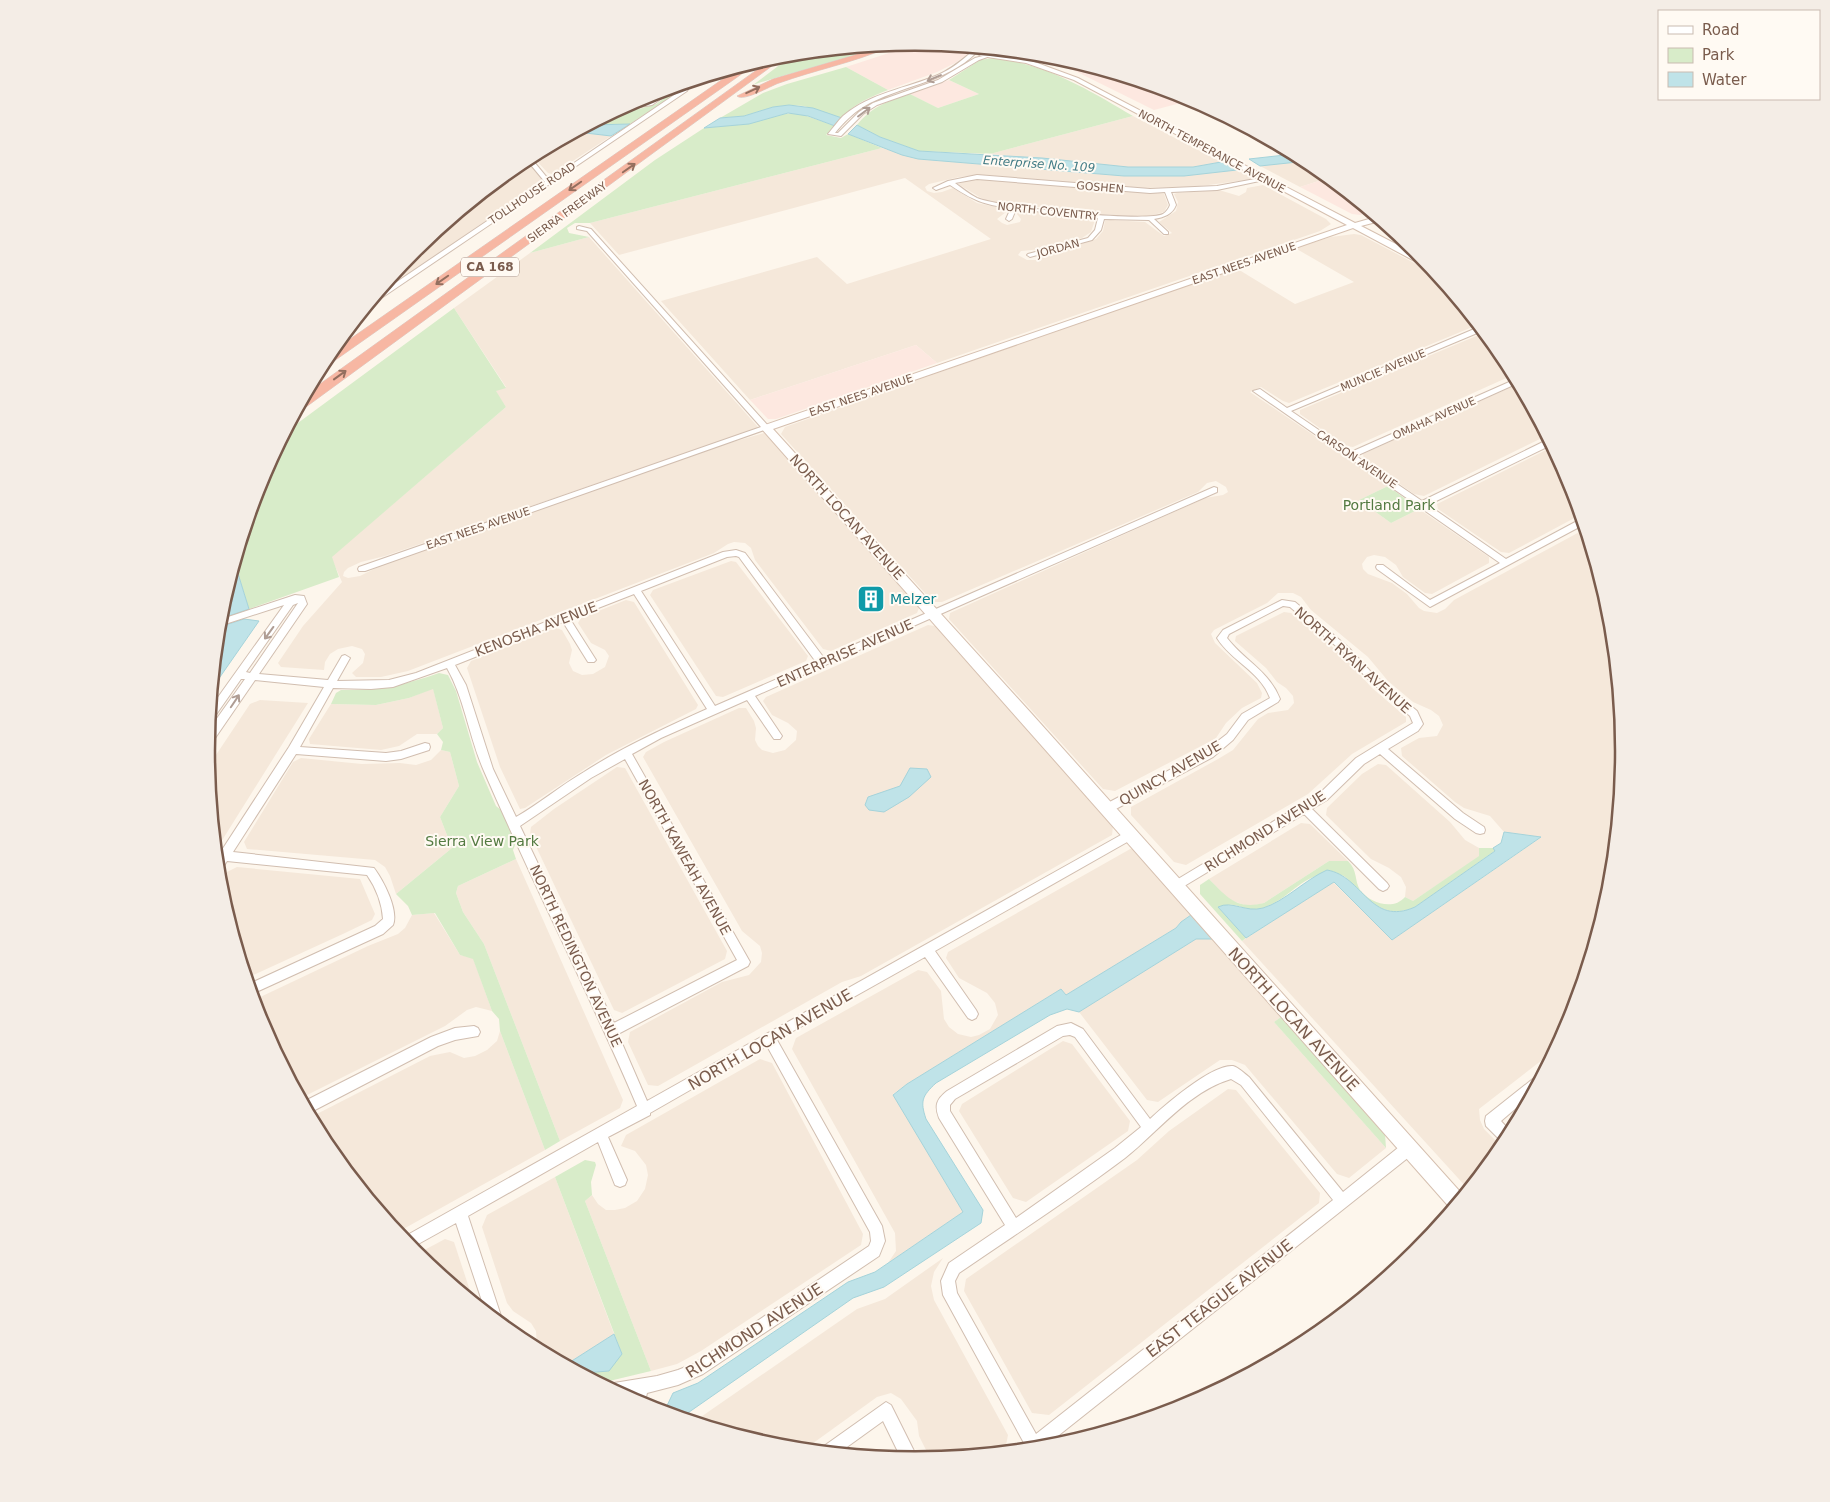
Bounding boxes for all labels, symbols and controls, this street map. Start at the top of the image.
legend [1658,10,1820,100]
text: Road [1702,21,1740,39]
text: Park [1702,46,1735,64]
text: Water [1702,71,1747,89]
one-way arrow [927,74,942,83]
one-way arrow [745,85,760,95]
one-way arrow [857,107,871,117]
street label: NORTH TEMPERANCE AVENUE [1136,107,1288,196]
water label: Enterprise No. 109 [982,153,1096,175]
street label: TOLLHOUSE ROAD [485,159,578,228]
one-way arrow [621,163,635,173]
street label: SIERRA FREEWAY [525,179,610,245]
street label: GOSHEN [1076,179,1124,196]
one-way arrow [568,181,582,191]
street label: NORTH COVENTRY [997,200,1099,223]
street label: JORDAN [1034,237,1081,261]
street label: EAST NEES AVENUE [1191,240,1298,287]
road number: CA 168 [461,258,519,276]
one-way arrow [435,275,449,285]
street label: MUNCIE AVENUE [1338,347,1428,394]
one-way arrow [333,370,347,381]
street label: EAST NEES AVENUE [808,372,915,419]
street label: OMAHA AVENUE [1391,394,1478,443]
street label: CARSON AVENUE [1314,428,1400,491]
street label: NORTH LOCAN AVENUE [787,451,907,583]
park label: Portland Park [1343,497,1436,513]
street label: EAST NEES AVENUE [425,505,532,552]
building icon: Melzer [856,584,886,614]
place label: Melzer [890,591,937,607]
street label: KENOSHA AVENUE [473,598,599,660]
street label: NORTH RYAN AVENUE [1291,603,1415,717]
street label: ENTERPRISE AVENUE [774,616,916,690]
one-way arrow [264,626,274,640]
one-way arrow [230,694,240,708]
street label: QUINCY AVENUE [1116,737,1224,809]
street label: NORTH KAWEAH AVENUE [635,776,735,938]
street label: RICHMOND AVENUE [1202,787,1328,875]
park label: Sierra View Park [425,833,540,849]
street label: NORTH REDINGTON AVENUE [527,862,625,1050]
street label: NORTH LOCAN AVENUE [1224,944,1363,1095]
street label: NORTH LOCAN AVENUE [685,985,856,1094]
street label: EAST TEAGUE AVENUE [1142,1235,1296,1362]
street label: RICHMOND AVENUE [682,1279,826,1382]

